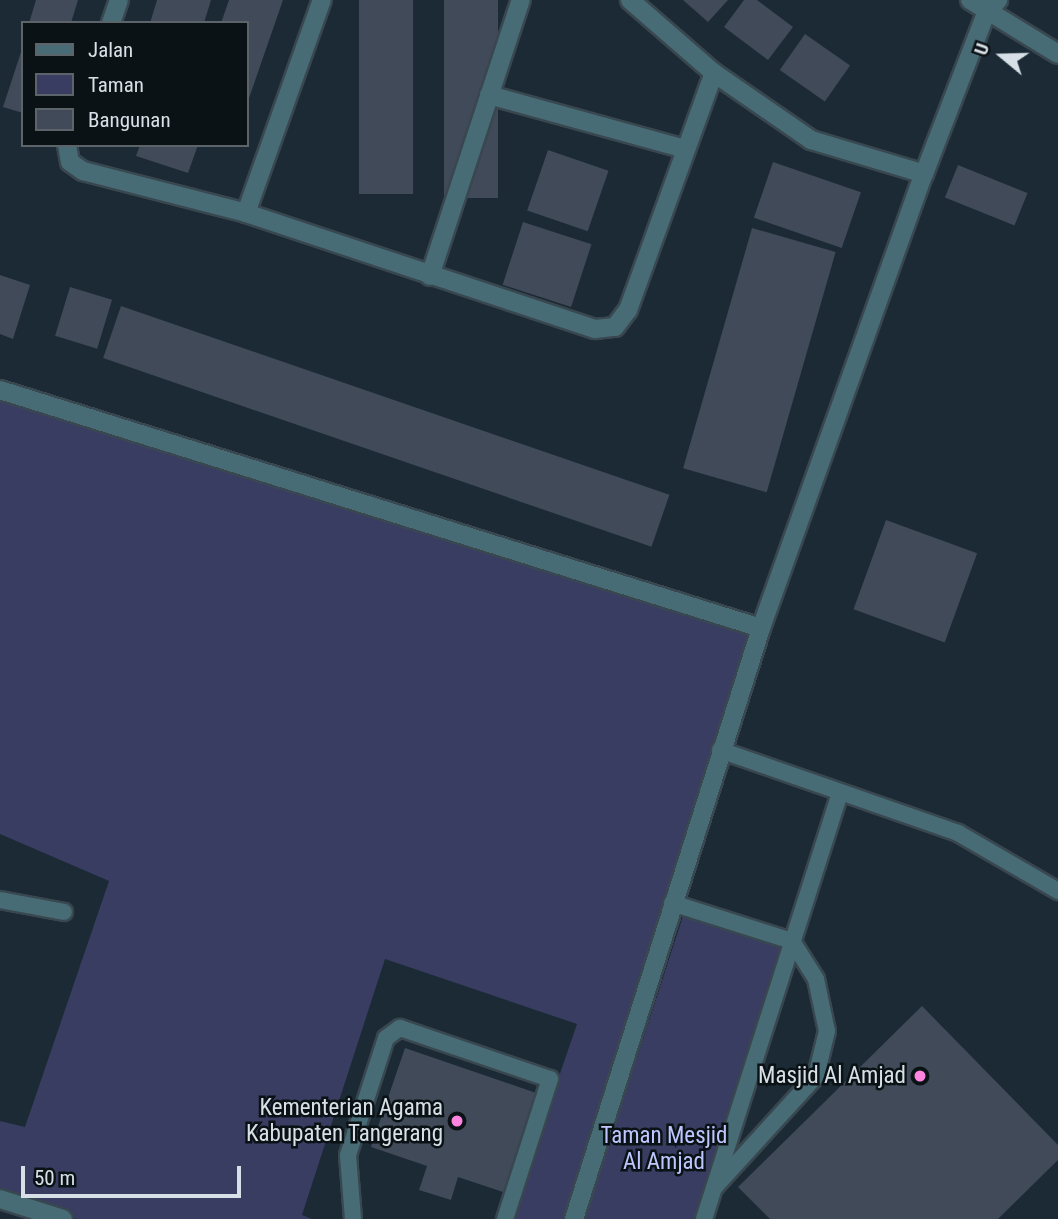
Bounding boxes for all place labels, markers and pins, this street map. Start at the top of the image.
place label: Masjid Al Amjad [758,1062,906,1090]
marker: Masjid Al Amjad [912,1068,928,1084]
place label: Kementerian Agama Kabupaten Tangerang [246,1094,443,1148]
marker: Kementerian Agama Kabupaten Tangerang [449,1113,465,1129]

